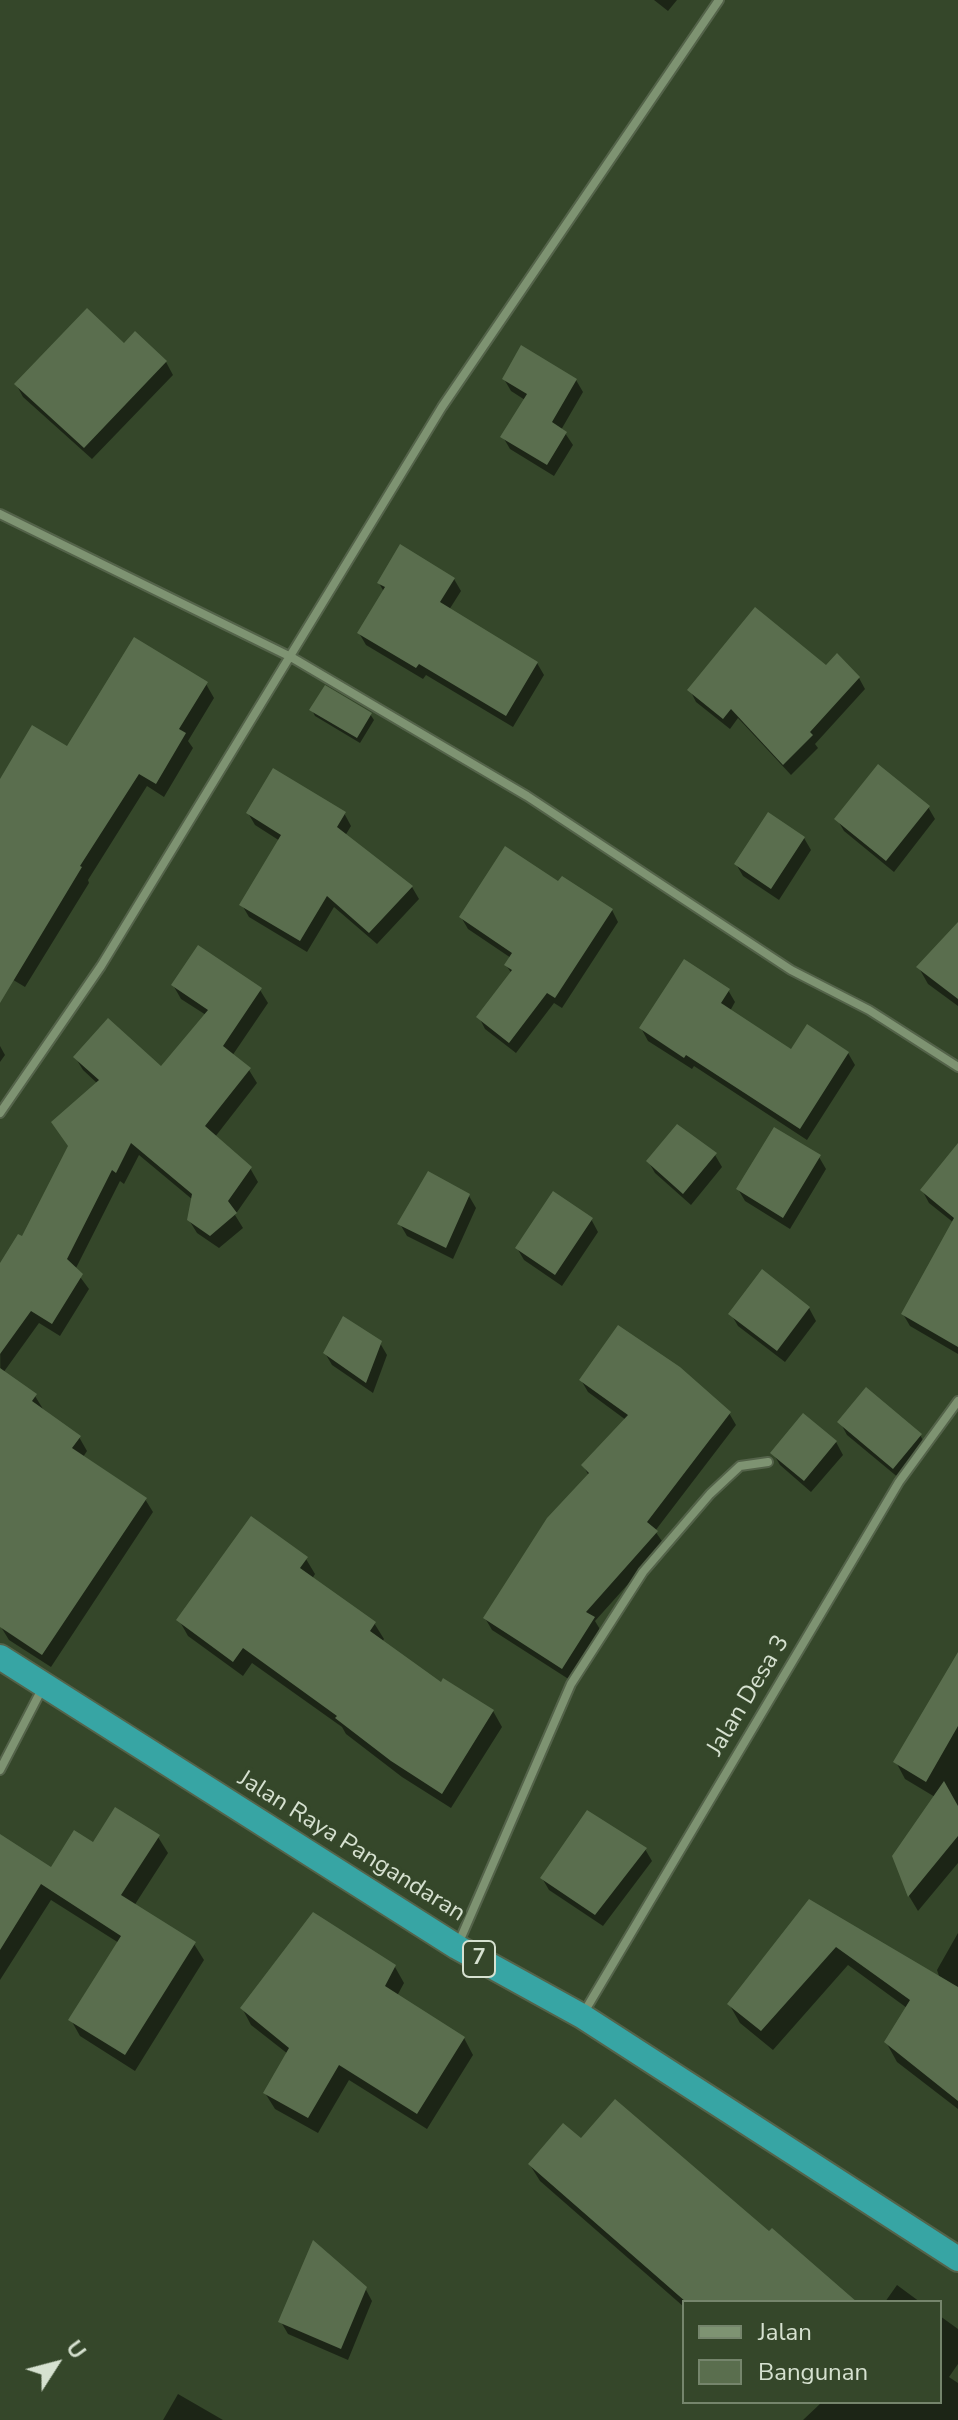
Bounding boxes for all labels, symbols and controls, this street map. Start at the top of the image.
street label: Jalan Desa 3 [702,1630,796,1762]
street label: Jalan Raya Pangandaran [232,1765,470,1929]
road number: 7 [463,1941,495,1977]
legend [682,2300,942,2404]
text: Jalan [758,2316,812,2348]
north arrow [16,2324,96,2404]
text: U [59,2335,92,2365]
text: Bangunan [758,2356,868,2388]

